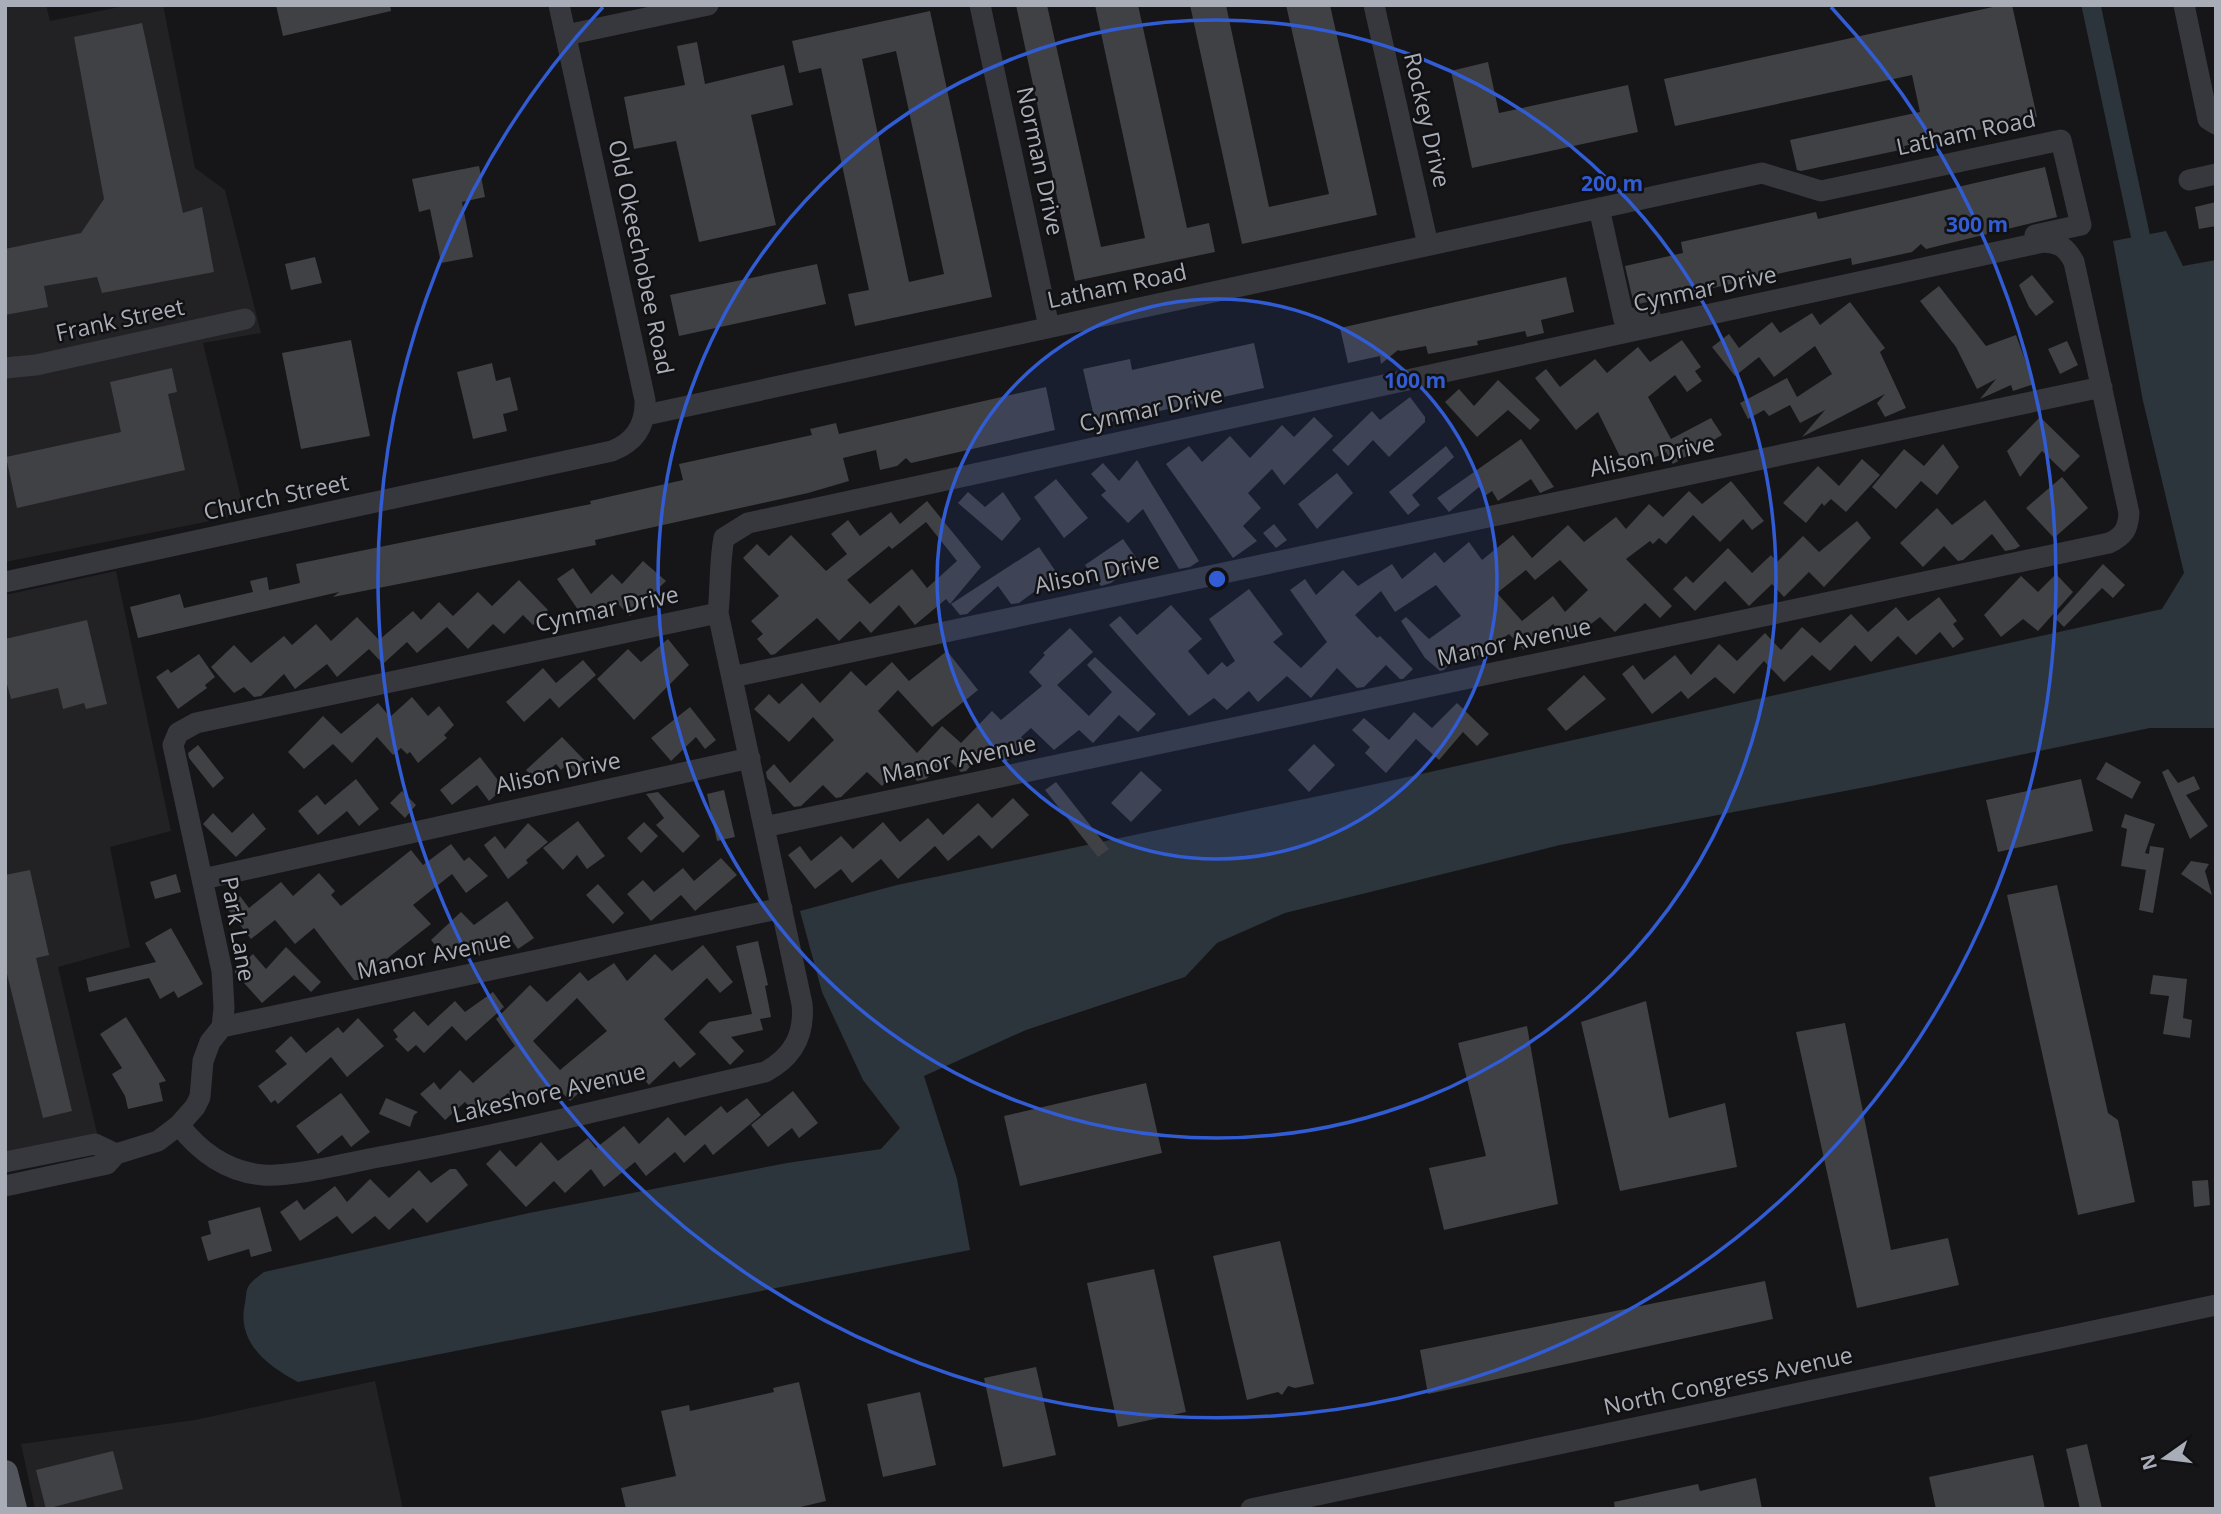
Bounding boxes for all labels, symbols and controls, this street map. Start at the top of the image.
street label: Rockey Drive [1397,49,1459,191]
street label: Norman Drive [1010,84,1072,238]
street label: Latham Road [1893,102,2039,162]
street label: Old Okeechobee Road [601,136,683,377]
text: 200 m [1581,169,1643,197]
text: 300 m [1946,210,2008,238]
street label: Latham Road [1044,255,1190,315]
street label: Cynmar Drive [1630,257,1779,319]
street label: Frank Street [53,290,187,348]
text: 100 m [1384,366,1446,394]
street label: Cynmar Drive [1076,377,1225,439]
street label: Alison Drive [1586,426,1717,484]
street label: Church Street [200,465,351,527]
street label: Alison Drive [1031,543,1162,601]
centre of rings [1205,567,1229,591]
street label: Cynmar Drive [532,577,681,639]
street label: Manor Avenue [1434,609,1594,673]
street label: Manor Avenue [879,726,1039,790]
street label: Alison Drive [492,743,623,801]
street label: Park Lane [214,874,264,984]
street label: Manor Avenue [354,922,514,986]
street label: Lakeshore Avenue [449,1054,648,1130]
street label: North Congress Avenue [1600,1338,1855,1422]
north arrow [2130,1423,2200,1493]
text: N [2134,1451,2163,1473]

